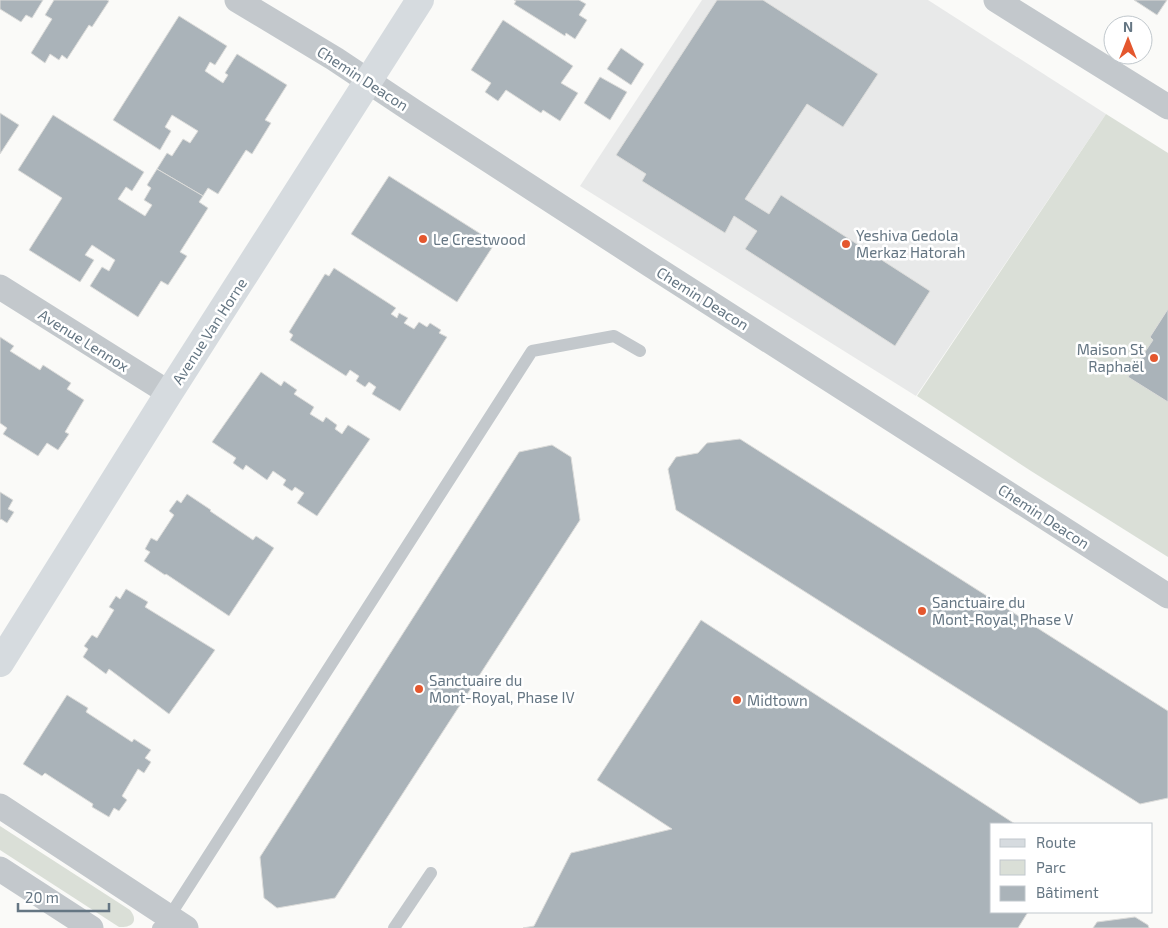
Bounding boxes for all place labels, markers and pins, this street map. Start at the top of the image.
place label: Yeshiva Gedola Merkaz Hatorah [856,226,966,261]
place label: Le Crestwood [433,230,526,248]
marker: Le Crestwood [417,233,429,245]
marker: Yeshiva Gedola Merkaz Hatorah [840,238,852,250]
place label: Maison St Raphaël [1077,340,1145,375]
marker: Maison St Raphaël [1148,352,1160,364]
place label: Sanctuaire du Mont-Royal, Phase V [932,593,1073,628]
marker: Sanctuaire du Mont-Royal, Phase V [916,605,928,617]
place label: Sanctuaire du Mont-Royal, Phase IV [429,671,575,706]
marker: Sanctuaire du Mont-Royal, Phase IV [413,683,425,695]
place label: Midtown [747,691,808,709]
marker: Midtown [731,694,743,706]

